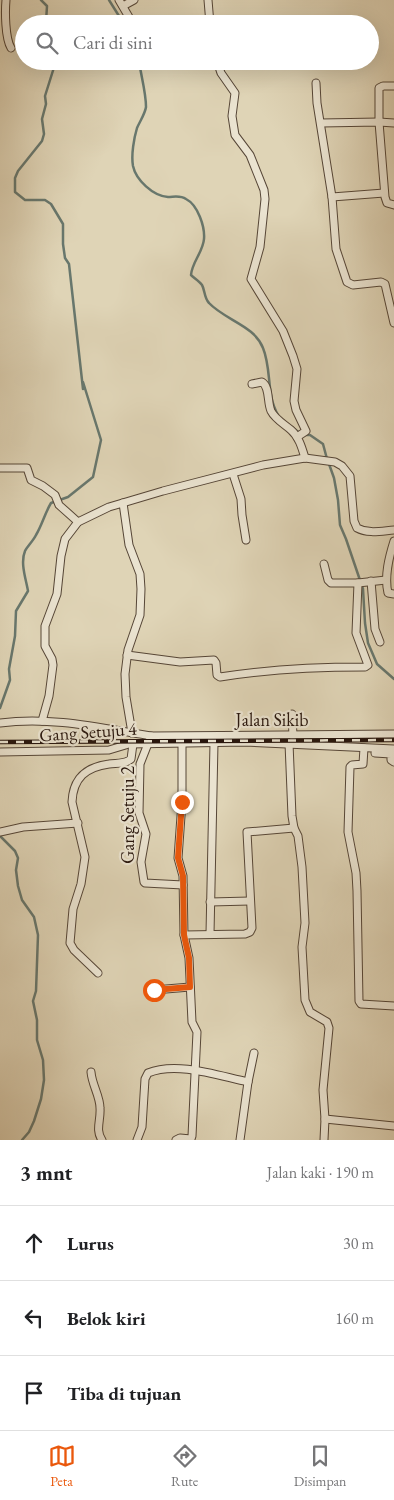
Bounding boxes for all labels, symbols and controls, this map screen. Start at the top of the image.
search box [15,15,379,70]
icon: search [33,29,61,57]
text: Cari di sini [73,30,152,55]
street label: Jalan Sikib [234,708,308,731]
street label: Gang Setuju 4 [39,717,138,746]
street label: Gang Setuju 2 [116,766,139,864]
route end [171,791,194,814]
route start [143,979,166,1002]
text: 3 mnt [20,1159,72,1186]
text: Jalan kaki · 190 m [267,1162,374,1183]
icon: ahead [20,1229,48,1257]
text: Lurus [67,1231,114,1256]
text: 30 m [343,1233,374,1254]
icon: left [20,1304,48,1332]
text: Belok kiri [67,1306,146,1331]
text: 160 m [335,1308,374,1329]
icon: arrive [20,1379,48,1407]
text: Tiba di tujuan [67,1381,181,1406]
tab: Peta [48,1442,76,1490]
tab: Rute [171,1442,199,1490]
tab: Disimpan [294,1442,346,1490]

